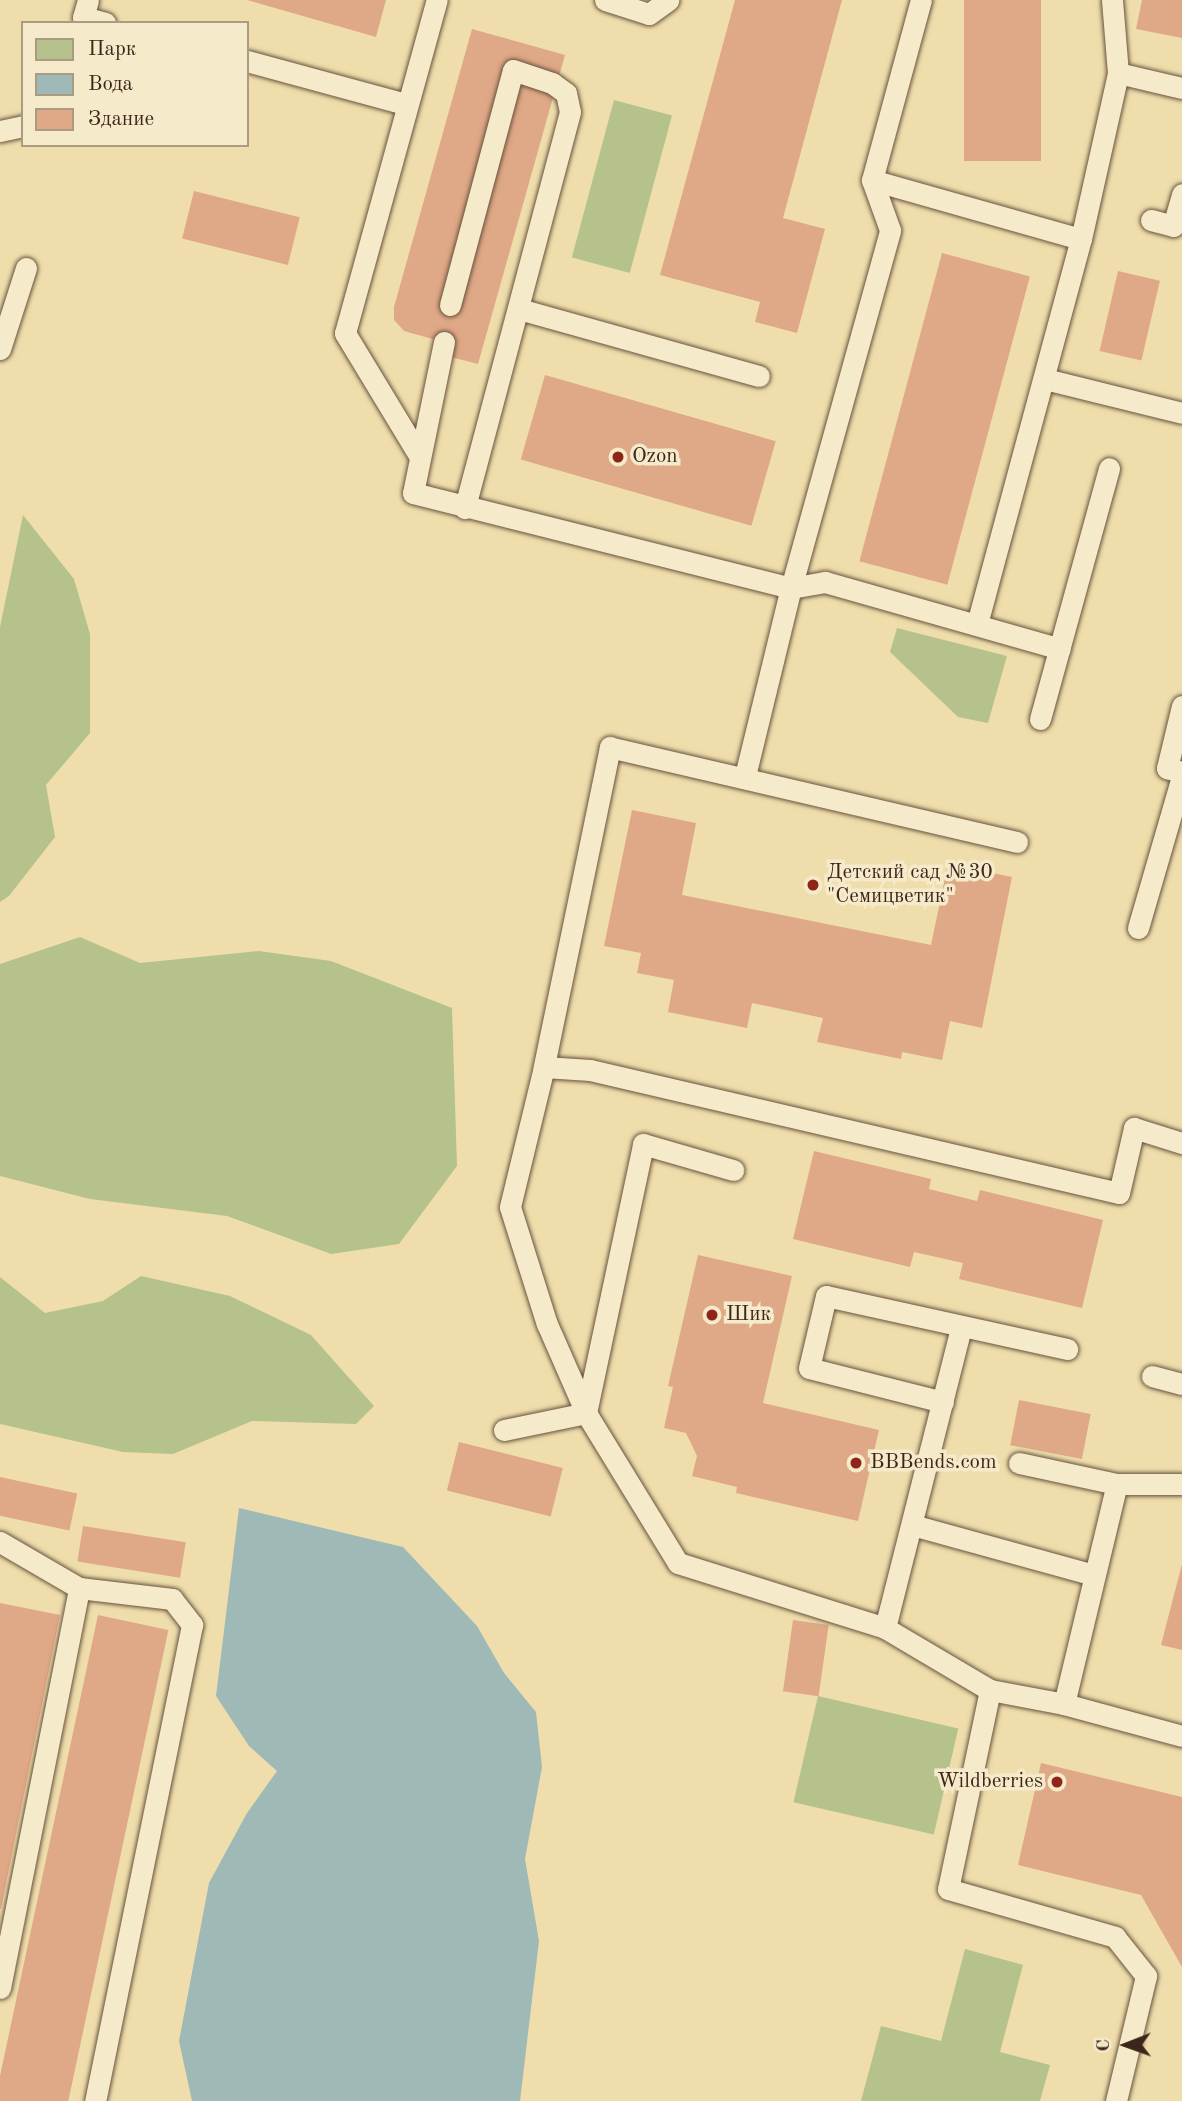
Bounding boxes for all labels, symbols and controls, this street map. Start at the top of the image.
legend [21,21,248,147]
text: Парк [88,39,136,60]
text: Вода [88,74,133,95]
text: Здание [88,109,154,130]
place label: Ozon [632,444,678,470]
marker: Ozon [610,449,626,465]
place label: Детский сад №30 "Семицветик" [827,860,993,910]
marker: Детский сад №30 "Семицветик" [805,877,821,893]
place label: Шик [726,1302,771,1328]
marker: Шик [704,1307,720,1323]
place label: BBBends.com [870,1450,997,1476]
marker: BBBends.com [848,1455,864,1471]
place label: Wildberries [937,1769,1043,1795]
marker: Wildberries [1049,1774,1065,1790]
north arrow [1091,2010,1161,2080]
text: С [1095,2039,1114,2052]

